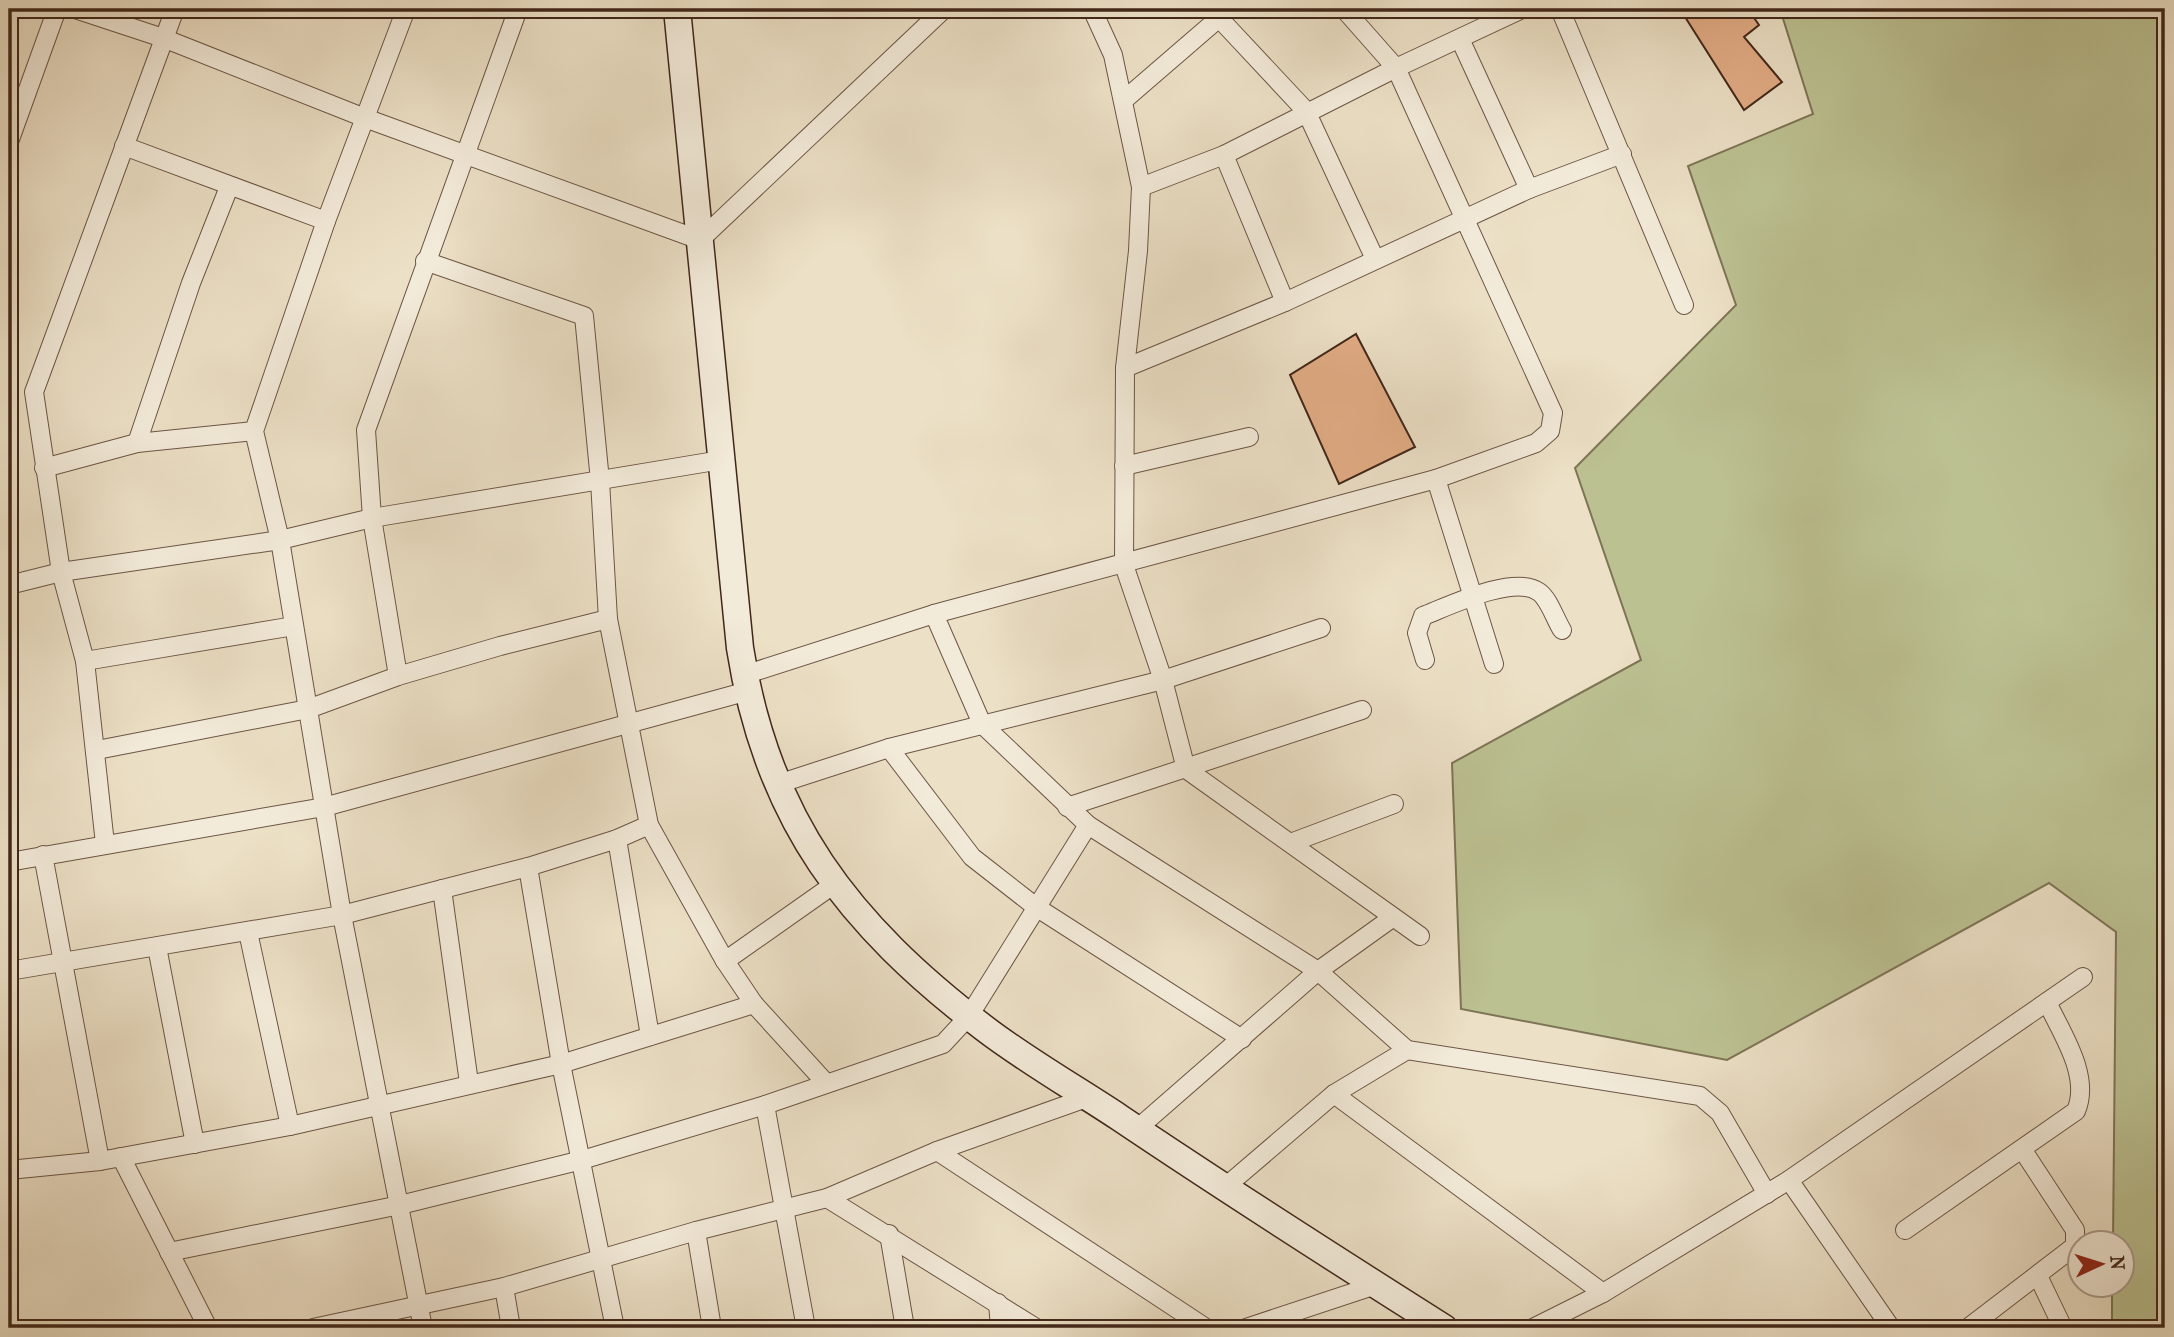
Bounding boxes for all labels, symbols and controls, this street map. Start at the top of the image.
north arrow [2066,1228,2136,1298]
text: N [2105,1255,2128,1271]

